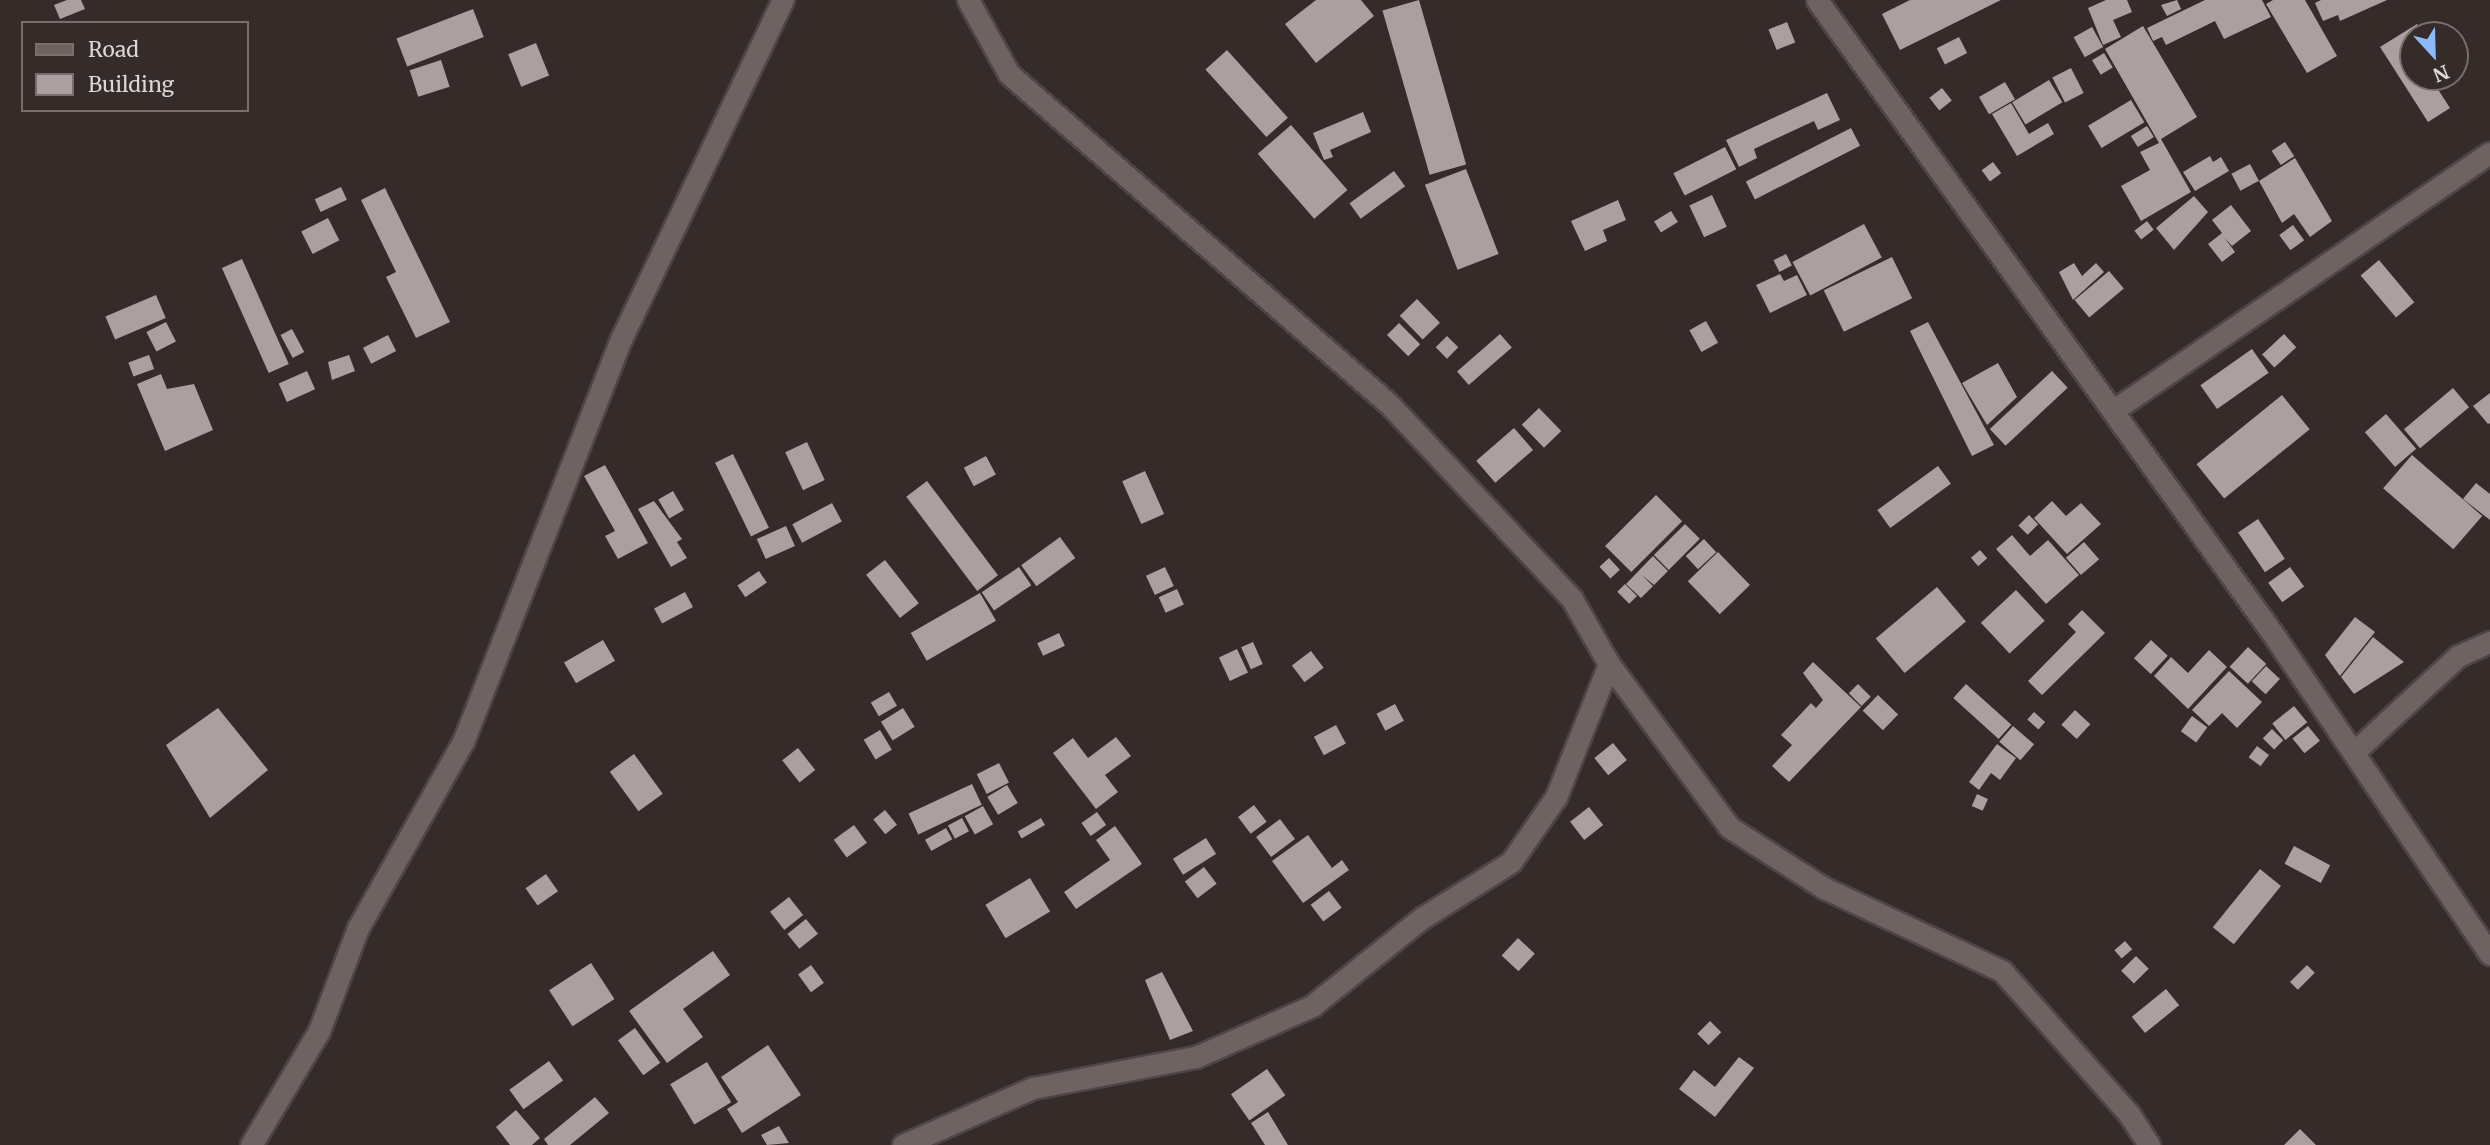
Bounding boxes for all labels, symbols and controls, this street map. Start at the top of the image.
legend [21,21,248,112]
north arrow [2399,21,2469,91]
text: Road [88,36,139,63]
text: N [2430,60,2453,88]
text: Building [88,71,174,98]

